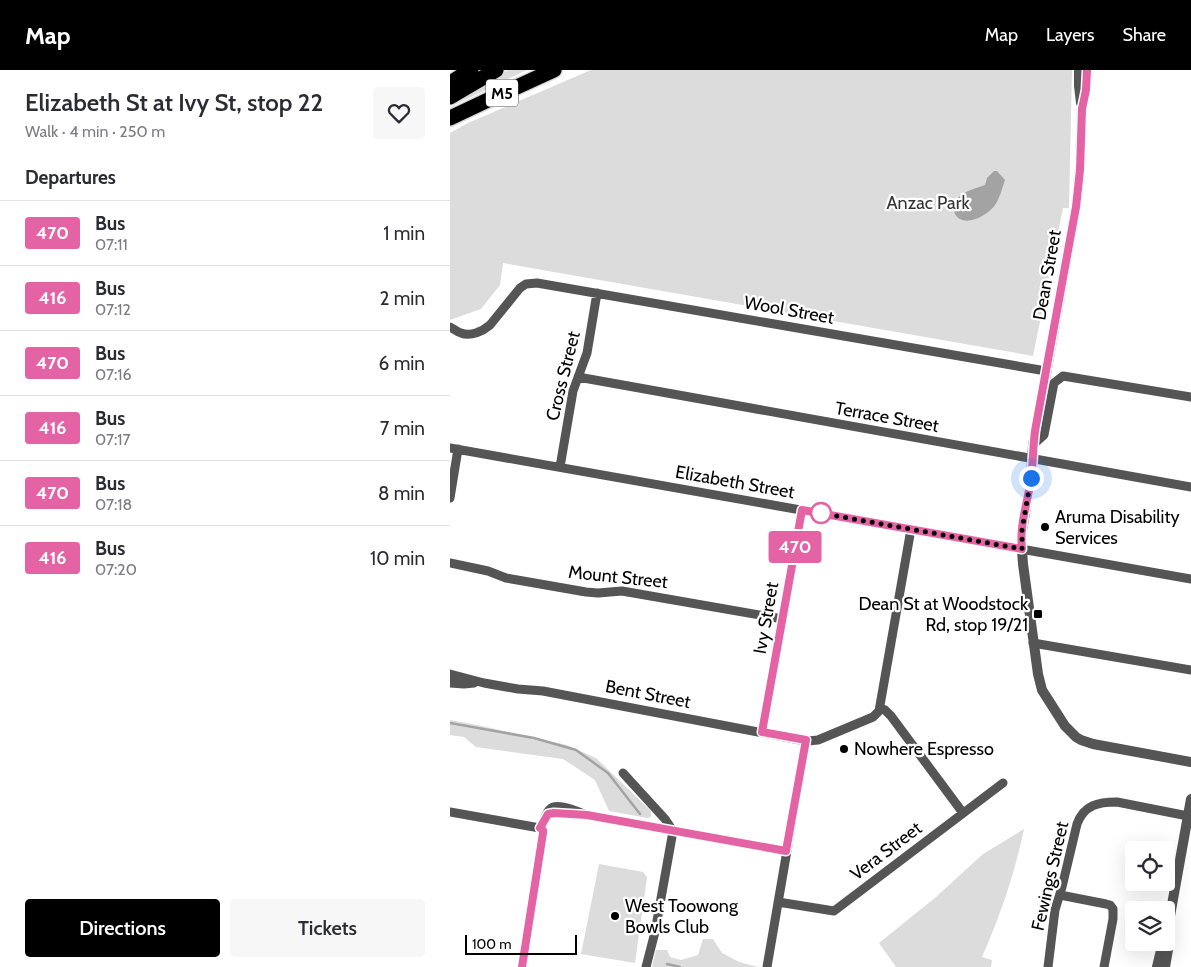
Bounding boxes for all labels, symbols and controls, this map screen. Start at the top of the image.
text: Map [25,21,71,50]
text: Map [985,24,1018,46]
text: Layers [1046,24,1095,46]
text: Share [1123,24,1166,46]
road number: M5 [486,79,518,106]
button: heart [373,87,425,139]
text: Elizabeth St at Ivy St, stop 22 [25,88,323,117]
text: Walk · 4 min · 250 m [25,122,165,141]
text: Departures [25,166,116,189]
park label: Anzac Park [887,192,970,214]
text: Bus [95,212,125,235]
text: 470 [36,222,69,244]
text: 1 min [383,222,425,245]
street label: Dean Street [1028,228,1066,322]
text: 07:11 [95,235,128,254]
text: Bus [95,277,125,300]
text: 416 [39,287,66,309]
text: 2 min [379,287,425,310]
street label: Wool Street [742,291,836,329]
text: 07:12 [95,300,131,319]
street label: Cross Street [541,329,585,423]
text: Bus [95,342,125,365]
text: 470 [36,352,69,374]
text: 6 min [379,352,425,375]
text: 07:16 [95,365,132,384]
street label: Terrace Street [833,397,941,437]
text: Bus [95,407,125,430]
text: 416 [39,417,66,439]
text: 7 min [380,417,425,440]
text: 07:17 [95,430,131,449]
street label: Elizabeth Street [674,461,796,503]
your location [1019,466,1044,491]
text: Bus [95,472,125,495]
text: 470 [36,482,69,504]
text: 8 min [378,482,425,505]
text: 07:18 [95,495,132,514]
unlabelled marker [810,502,832,524]
place label: Aruma Disability Services [1055,506,1180,549]
marker: Aruma Disability Services [1039,521,1051,533]
line badge: 470 [766,531,824,563]
text: 470 [779,536,811,558]
text: Bus [95,537,125,560]
text: 416 [39,547,66,569]
text: 10 min [370,547,425,570]
text: 07:20 [95,560,137,579]
street label: Mount Street [567,561,669,593]
street label: Ivy Street [749,580,783,656]
place label: Dean St at Woodstock Rd, stop 19/21 [858,593,1029,636]
marker: Dean St at Woodstock Rd, stop 19/21 [1032,608,1044,620]
street label: Bent Street [604,675,692,713]
place label: Nowhere Espresso [854,738,994,760]
marker: Nowhere Espresso [838,743,850,755]
street label: Vera Street [846,817,926,885]
street label: Fewings Street [1027,819,1073,933]
map controls [1125,841,1175,951]
button: locate [1125,841,1175,891]
place label: West Toowong Bowls Club [625,895,739,938]
button: Directions [25,899,220,957]
button: Tickets [230,899,425,957]
button: layers [1125,901,1175,951]
marker: West Toowong Bowls Club [609,910,621,922]
scale bar [465,932,578,955]
text: 100 m [472,935,512,953]

